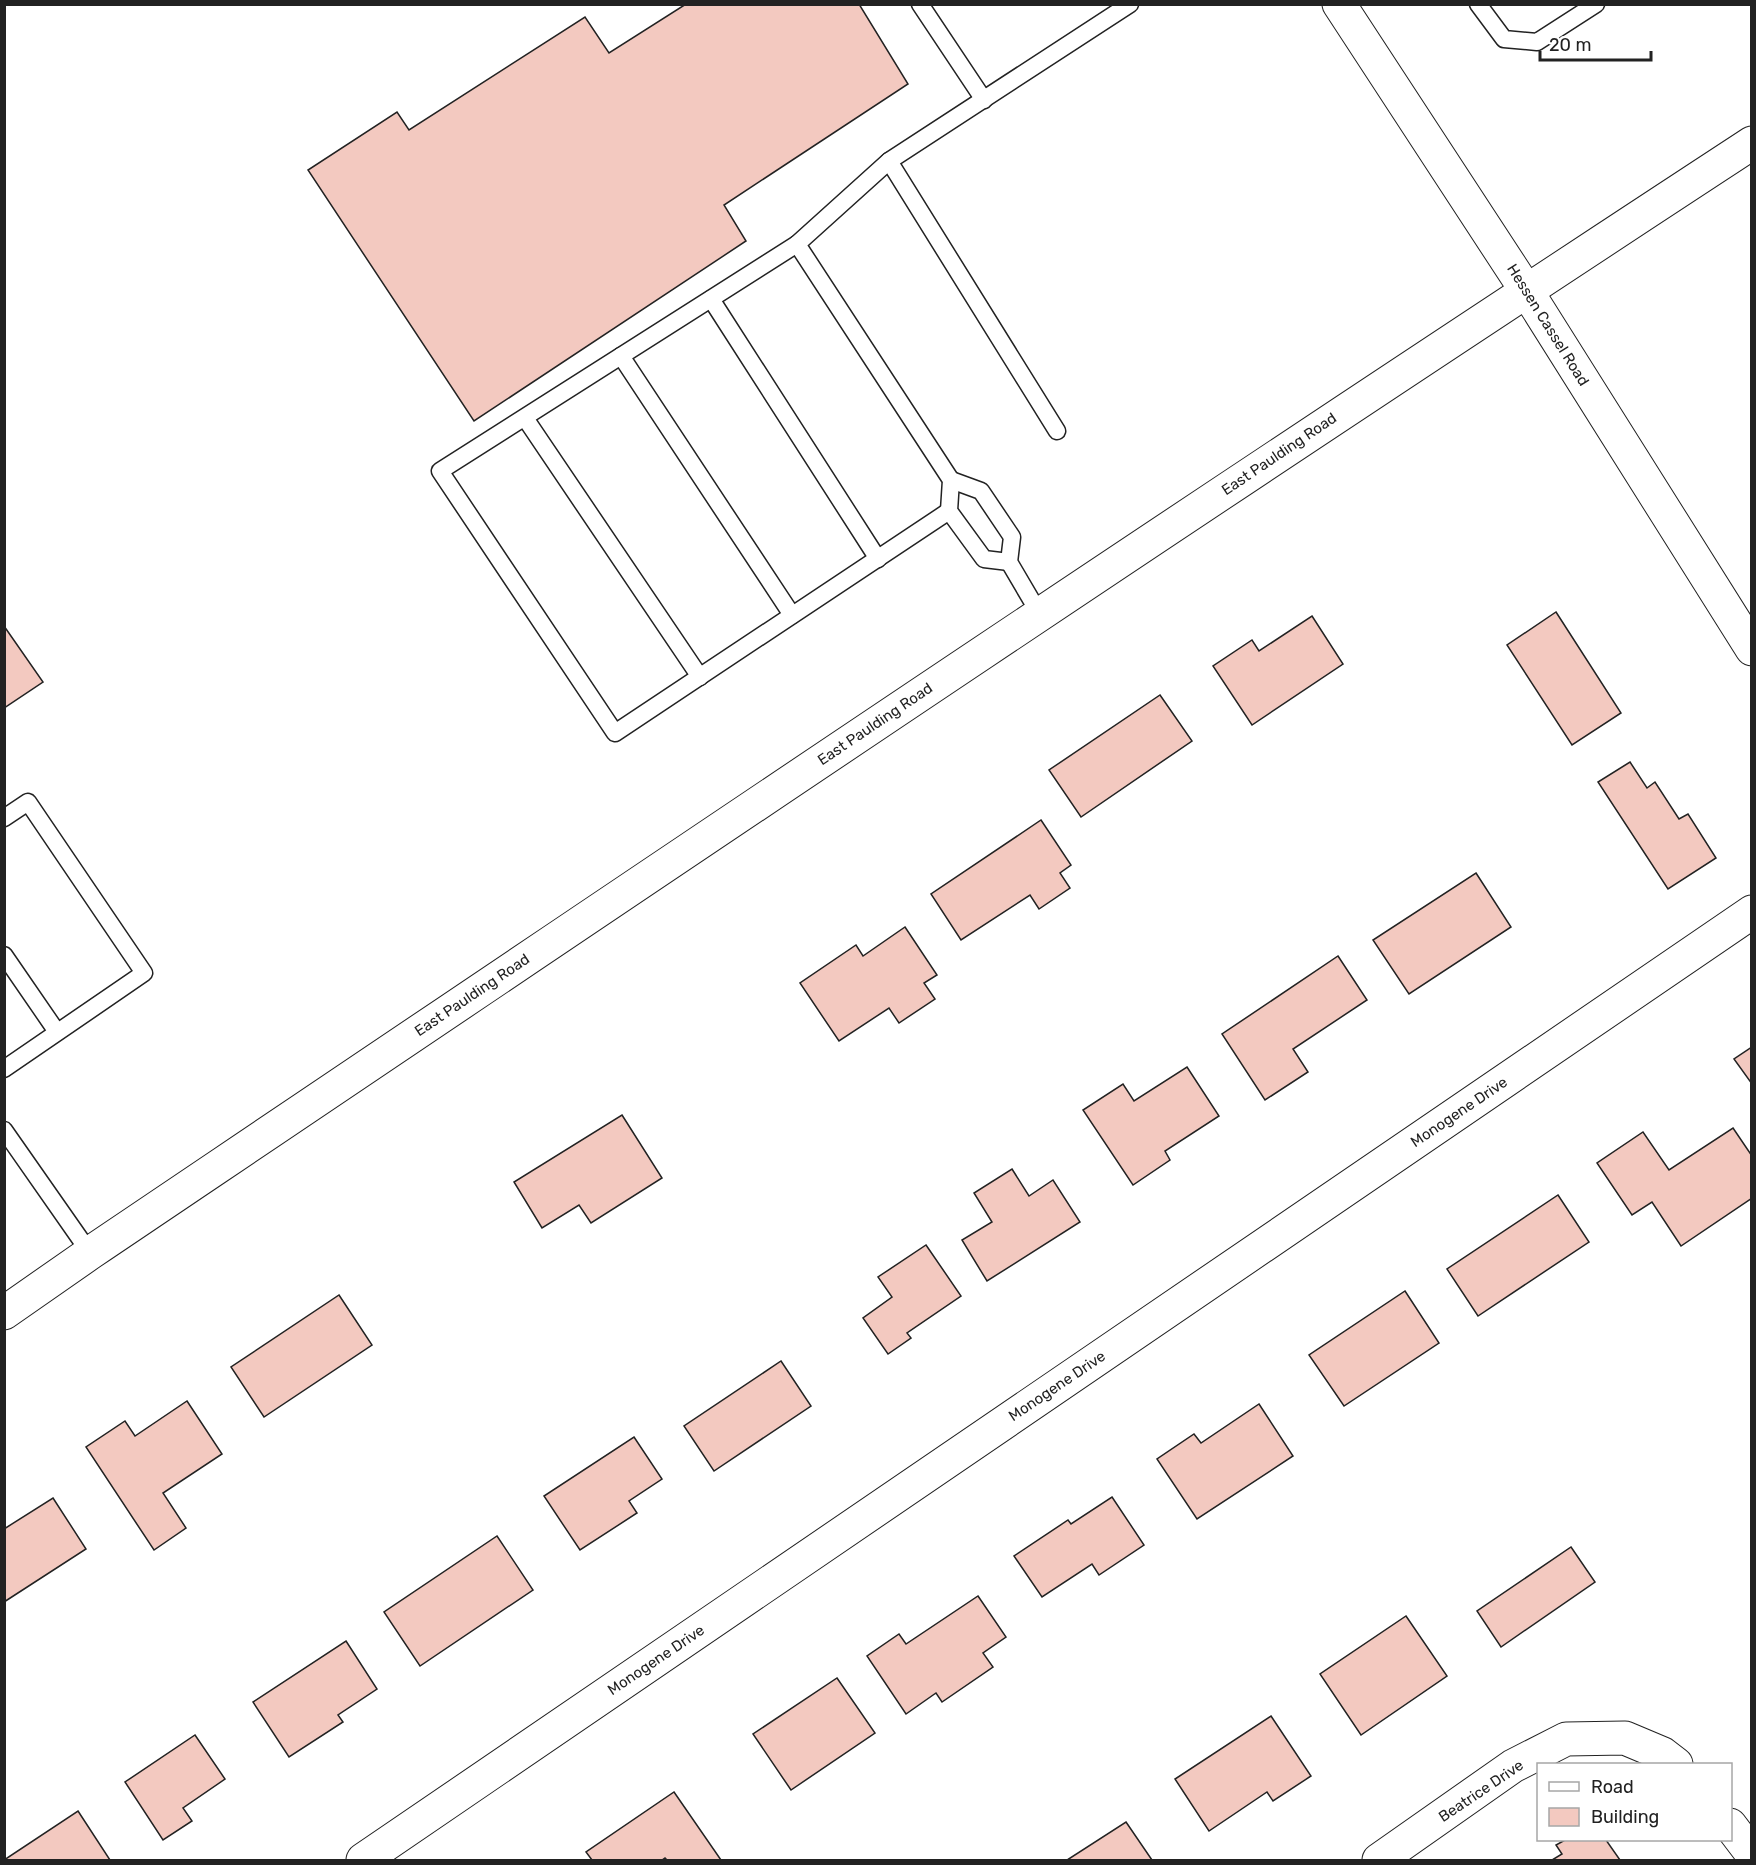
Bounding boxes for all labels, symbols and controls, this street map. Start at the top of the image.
scale bar [1540,24,1651,62]
text: 20 m [1549,34,1591,56]
street label: Hessen Cassel Road [1503,261,1593,389]
street label: East Paulding Road [1218,409,1340,499]
street label: East Paulding Road [814,679,936,769]
street label: East Paulding Road [411,950,533,1040]
street label: Monogene Drive [1407,1073,1511,1151]
street label: Monogene Drive [1005,1347,1109,1425]
street label: Monogene Drive [604,1621,708,1699]
street label: Beatrice Drive [1435,1756,1527,1826]
legend [1537,1763,1732,1841]
text: Road [1591,1776,1634,1798]
text: Building [1591,1806,1659,1828]

